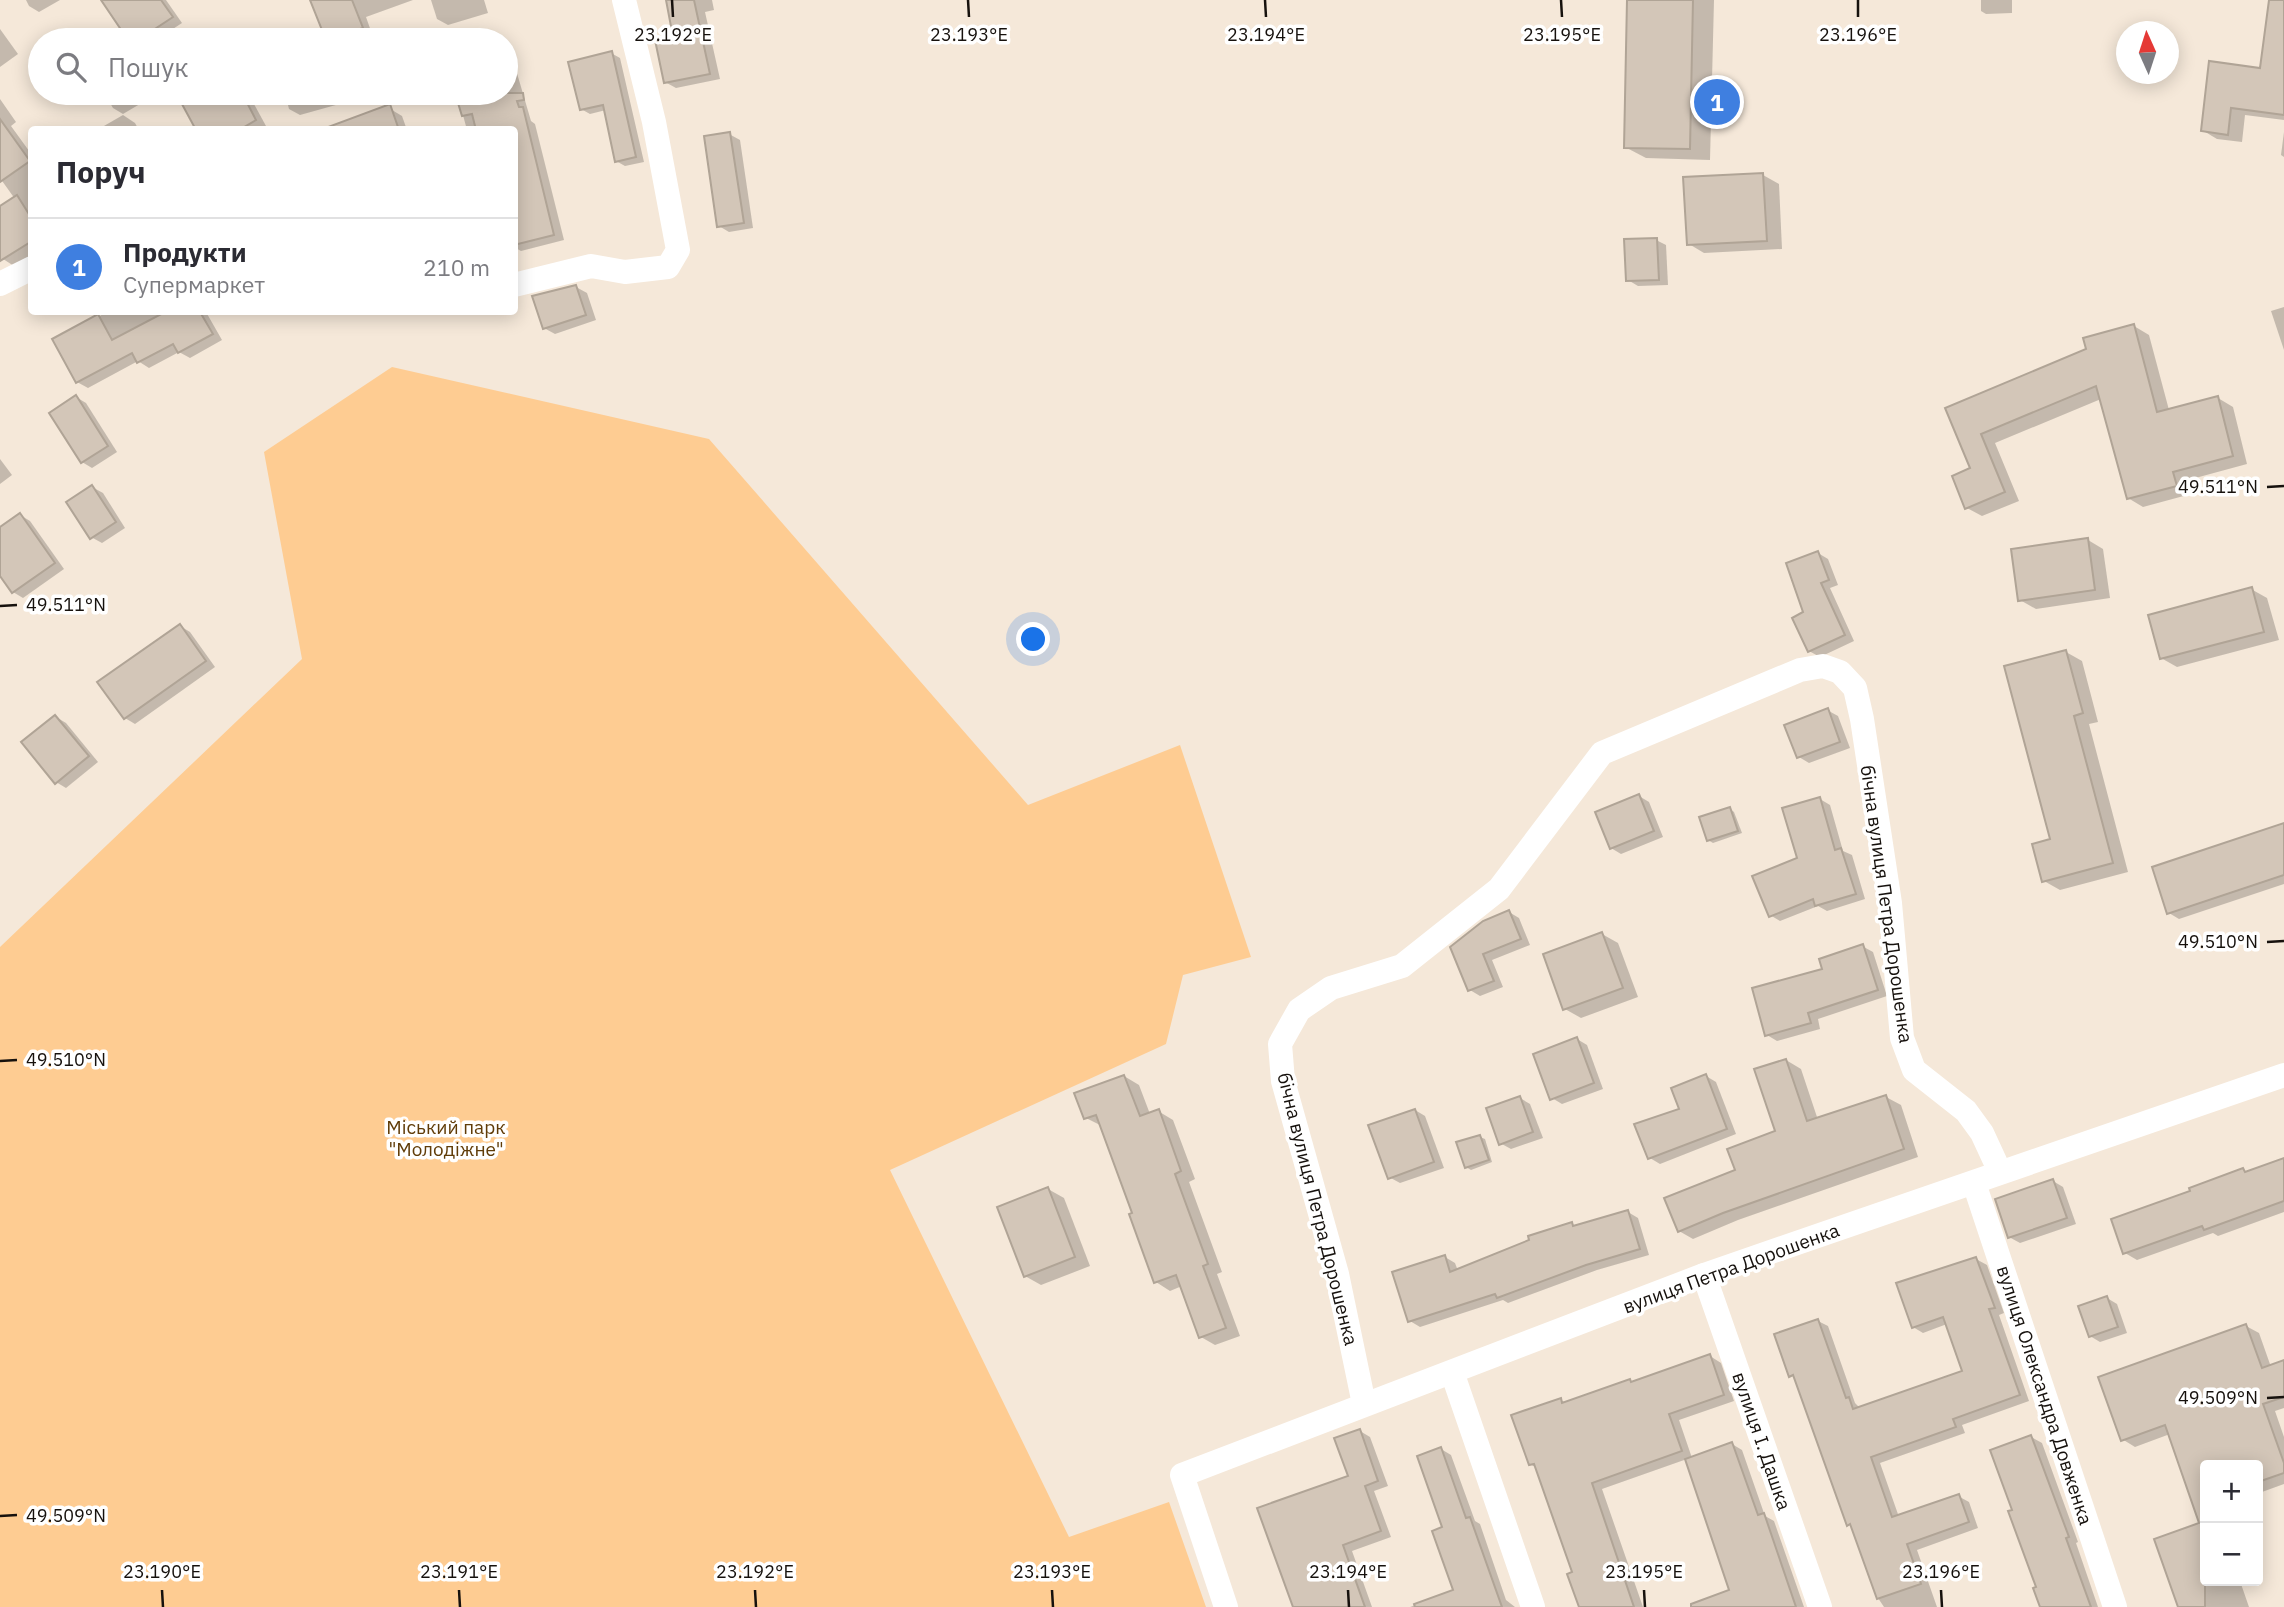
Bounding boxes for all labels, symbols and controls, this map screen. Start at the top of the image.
north arrow [2116,21,2179,84]
text: 23.192°E [634,23,712,46]
text: 23.193°E [930,23,1008,46]
text: 23.194°E [1227,23,1305,46]
text: 23.195°E [1523,23,1601,46]
text: 23.196°E [1819,23,1897,46]
search box [28,28,518,105]
icon: search [52,48,90,86]
text: Пошук [108,50,189,84]
pin: 1 [1694,76,1740,128]
text: Поруч [56,152,146,191]
text: Продукти [123,235,247,269]
text: 1 [72,252,86,282]
text: 210 m [423,252,490,282]
text: Супермаркет [123,269,265,299]
text: 49.511°N [2178,475,2258,498]
text: 49.511°N [26,593,106,616]
your location [1016,622,1050,656]
street label: бічна вулиця Петра Дорошенка [1856,764,1918,1044]
text: 49.510°N [2178,930,2258,953]
text: 49.510°N [26,1048,106,1071]
street label: бічна вулиця Петра Дорошенка [1272,1070,1364,1348]
park label: Міський парк "Молодіжне" [386,1115,506,1161]
street label: вулиця Петра Дорошенка [1619,1218,1843,1318]
street label: вулиця Олександра Довженка [1992,1262,2098,1528]
street label: вулиця І. Дашка [1727,1369,1797,1513]
text: 49.509°N [2178,1386,2258,1409]
map controls [2200,1460,2263,1586]
button: + [2200,1460,2263,1523]
text: 49.509°N [26,1504,106,1527]
button: − [2200,1523,2263,1586]
text: 23.190°E [123,1560,201,1583]
text: 23.191°E [420,1560,498,1583]
text: 23.192°E [716,1560,794,1583]
text: 23.193°E [1013,1560,1091,1583]
text: 23.194°E [1309,1560,1387,1583]
text: 23.195°E [1605,1560,1683,1583]
text: 23.196°E [1902,1560,1980,1583]

